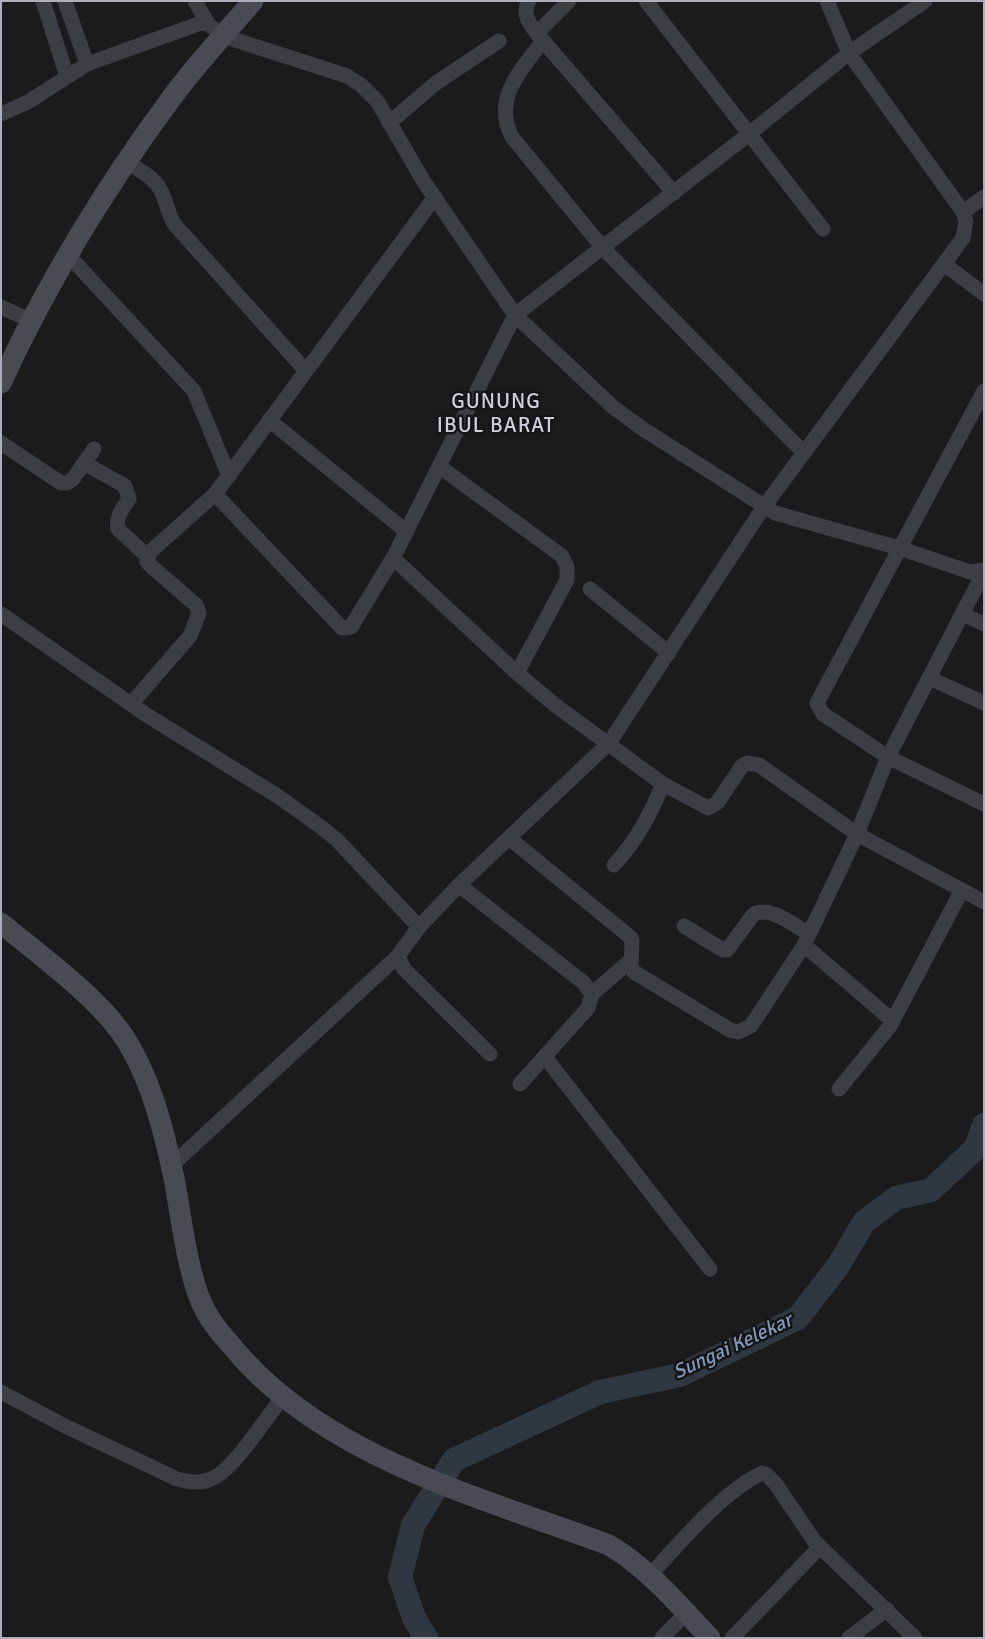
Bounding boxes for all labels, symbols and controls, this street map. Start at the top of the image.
district label: GUNUNG IBUL BARAT [436,389,556,439]
water label: Sungai Kelekar [670,1309,796,1385]

